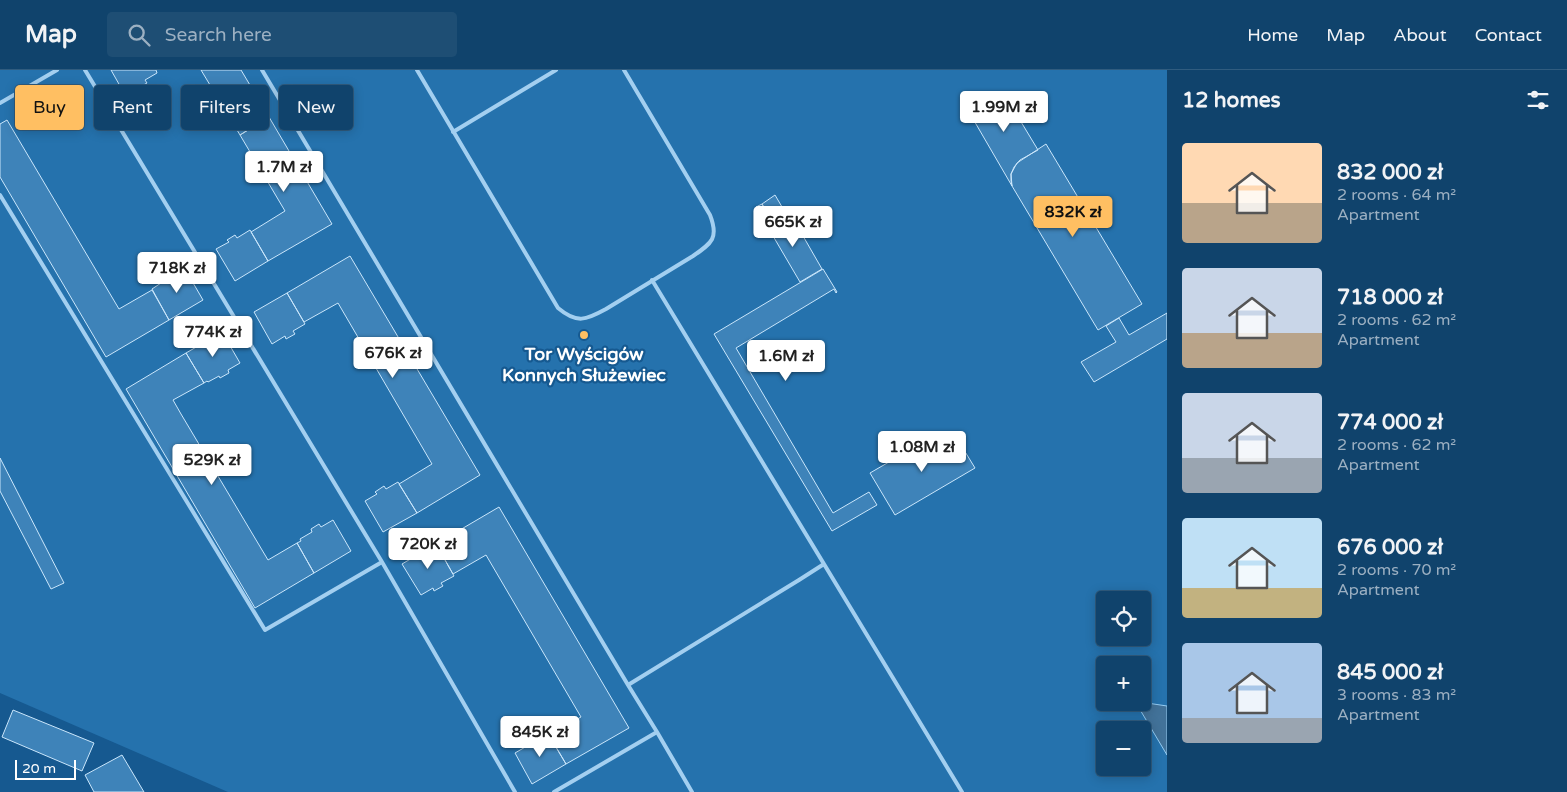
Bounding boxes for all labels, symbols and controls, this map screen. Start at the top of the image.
search box [107,12,457,57]
text: Map [25,20,77,49]
icon: search [125,21,153,49]
text: Search here [165,24,272,46]
text: Home [1247,24,1298,46]
text: Map [1326,24,1365,46]
text: About [1393,24,1447,46]
text: Contact [1475,24,1542,46]
chip: Buy [15,85,84,130]
chip: Rent [94,85,171,130]
chip: Filters [181,85,269,130]
chip: New [279,85,353,130]
icon: filters [1524,86,1552,114]
text: 12 homes [1182,88,1281,113]
pin: 1.99M zł [952,90,1056,133]
text: 1.99M zł [971,97,1037,117]
pin: 1.7M zł [238,150,330,193]
text: 1.7M zł [256,157,312,177]
text: 832 000 zł [1337,160,1443,185]
icon: home [1222,163,1282,223]
text: 2 rooms · 64 m² [1337,185,1456,205]
pin: 832K zł [1027,196,1119,238]
text: 832K zł [1044,202,1102,222]
text: Apartment [1337,205,1420,225]
pin: 665K zł [747,206,839,248]
text: 665K zł [764,212,822,232]
pin: 718K zł [131,252,223,294]
text: 718K zł [148,258,206,278]
text: 718 000 zł [1337,285,1443,310]
icon: home [1222,288,1282,348]
text: 2 rooms · 62 m² [1337,310,1456,330]
pin: 774K zł [167,316,259,358]
text: 774K zł [184,322,242,342]
marker: Tor Wyścigów Konnych Służewiec [578,329,590,341]
text: Apartment [1337,330,1420,350]
pin: 676K zł [347,336,439,379]
pin: 1.6M zł [740,340,832,382]
text: 676K zł [364,343,422,363]
place label: Tor Wyścigów Konnych Służewiec [502,343,666,386]
text: 1.6M zł [758,346,814,366]
text: 774 000 zł [1337,410,1443,435]
icon: home [1222,413,1282,473]
pin: 1.08M zł [870,430,974,473]
text: 2 rooms · 62 m² [1337,435,1456,455]
text: 1.08M zł [889,437,955,457]
pin: 529K zł [166,444,258,486]
text: 529K zł [183,450,241,470]
text: Apartment [1337,455,1420,475]
pin: 720K zł [382,528,474,570]
text: 720K zł [399,534,457,554]
text: 676 000 zł [1337,535,1443,560]
icon: home [1222,538,1282,598]
text: 2 rooms · 70 m² [1337,560,1456,580]
text: Apartment [1337,580,1420,600]
map controls [1096,591,1151,776]
button: locate [1096,591,1151,646]
button: + [1096,656,1151,711]
text: 845 000 zł [1337,660,1443,685]
icon: home [1222,663,1282,723]
text: 3 rooms · 83 m² [1337,685,1456,705]
text: Apartment [1337,705,1420,725]
pin: 845K zł [494,716,586,758]
button: − [1096,721,1151,776]
text: 845K zł [511,722,569,742]
scale bar [15,757,76,780]
text: 20 m [22,760,56,777]

